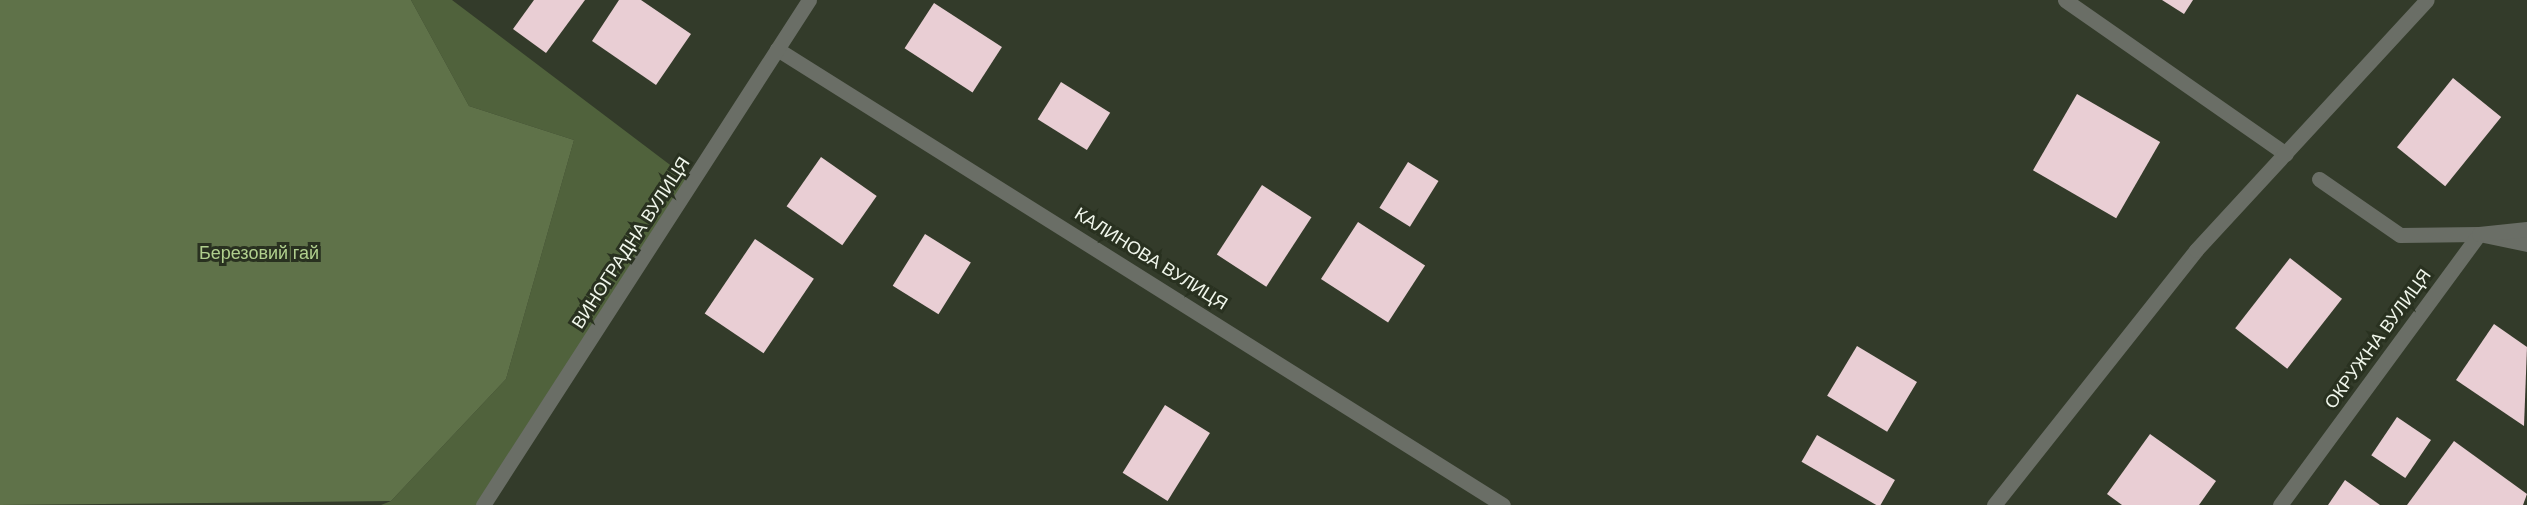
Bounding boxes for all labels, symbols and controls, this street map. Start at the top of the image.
street label: ВИНОГРАДНА ВУЛИЦЯ [567,153,695,333]
street label: КАЛИНОВА ВУЛИЦЯ [1071,203,1231,315]
park label: Березовий гай [199,242,319,264]
street label: ОКРУЖНА ВУЛИЦЯ [2320,265,2436,413]

